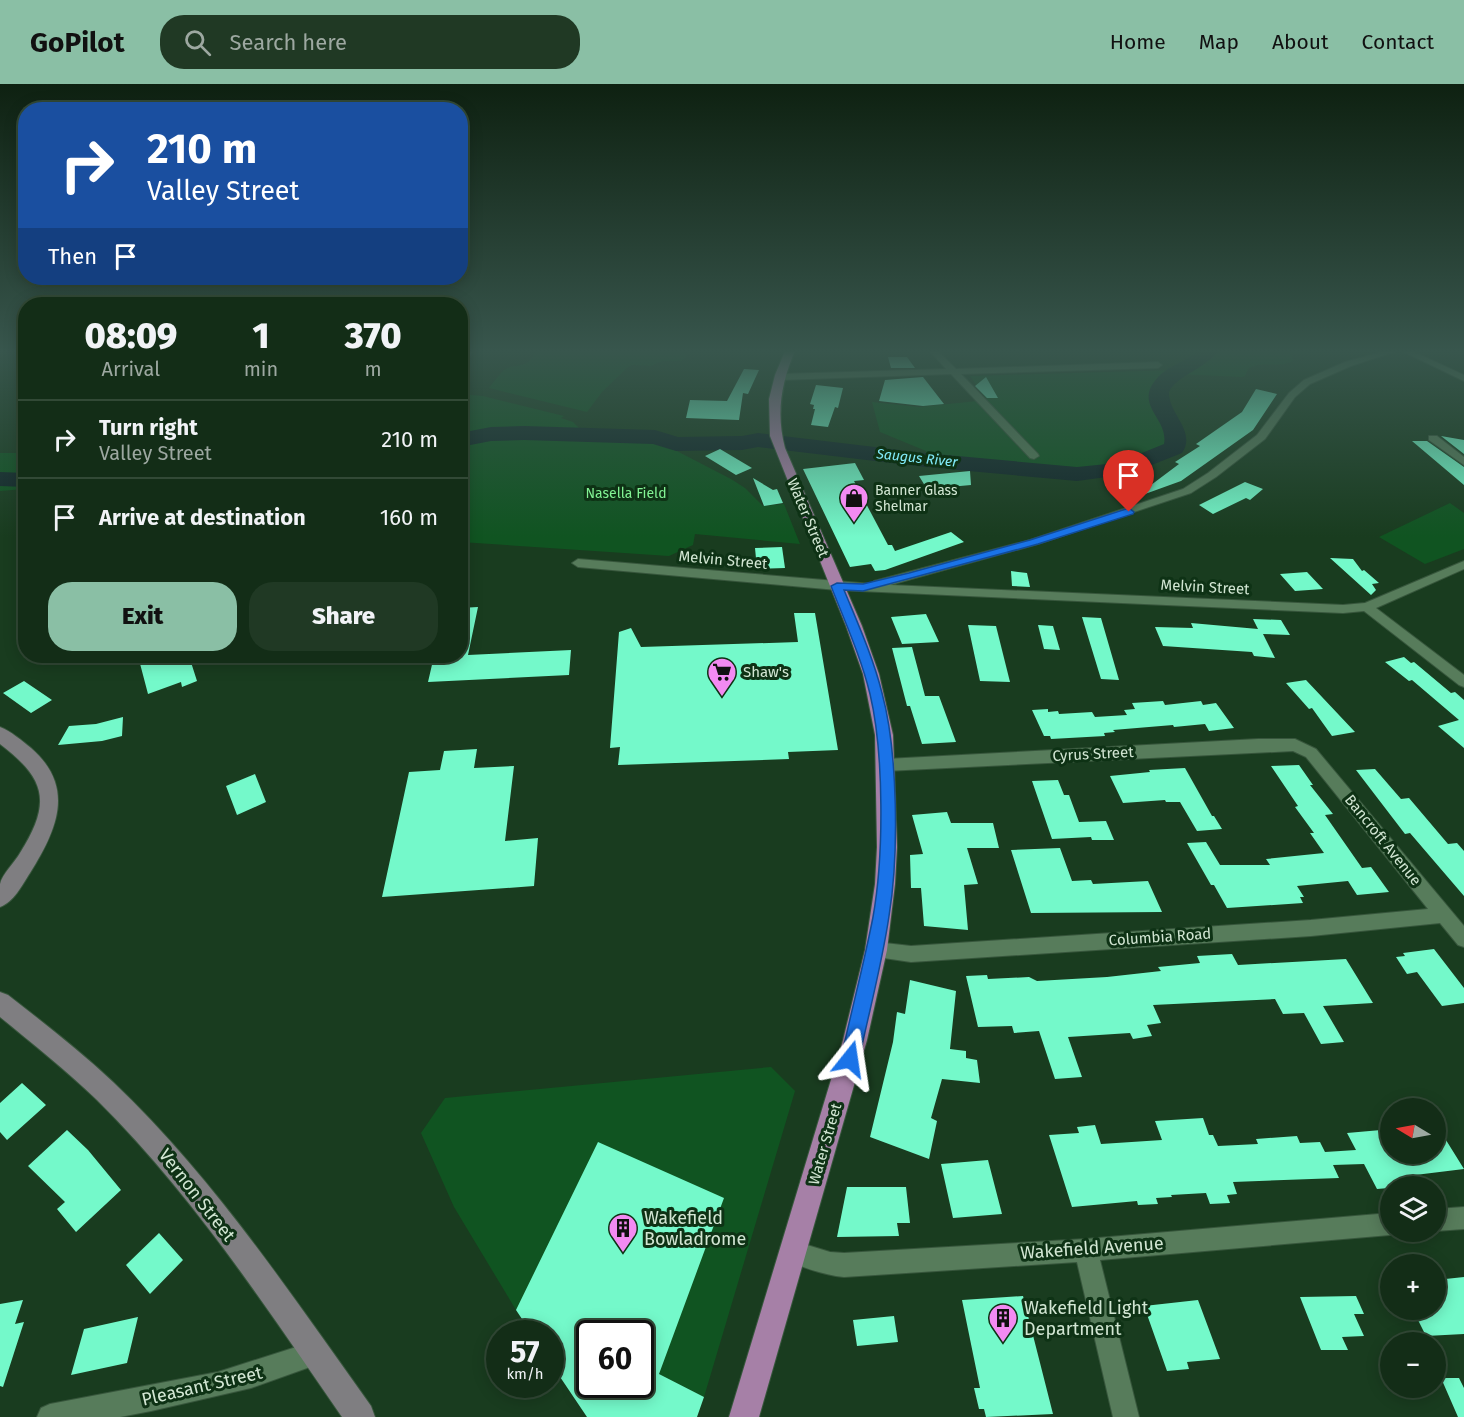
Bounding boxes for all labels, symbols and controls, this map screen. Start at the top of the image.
search box [160,15,580,69]
text: GoPilot [30,26,124,59]
icon: search [181,26,214,59]
text: Search here [229,29,347,56]
text: Home [1110,29,1166,55]
text: Map [1199,29,1239,55]
text: About [1272,29,1329,55]
text: Contact [1362,29,1434,55]
text: 210 m [147,124,257,174]
icon: right [48,126,126,204]
text: Valley Street [147,175,299,207]
icon: arrive [109,240,142,273]
text: Then [48,243,97,270]
text: 08:09 [84,314,177,358]
text: 1 [252,314,270,358]
text: 370 [345,314,402,358]
text: Arrival [102,357,160,381]
text: min [244,357,278,381]
text: m [365,357,382,381]
text: Turn right [99,414,198,441]
icon: right [48,423,81,456]
text: 210 m [381,426,438,453]
text: Valley Street [99,441,212,465]
water label: Saugus River [875,445,959,471]
pin [1103,450,1154,512]
icon: arrive [1112,459,1145,492]
street label: Water Street [783,476,833,561]
shop icon: Banner Glass Shelmar [838,482,870,524]
place label: Banner Glass Shelmar [875,482,958,515]
park label: Nasella Field [585,485,667,502]
icon: arrive [48,501,81,534]
text: Arrive at destination [99,504,306,531]
text: 160 m [380,504,438,531]
street label: Melvin Street [678,547,769,573]
street label: Melvin Street [1160,576,1251,598]
button: Exit [48,582,237,651]
button: Share [249,582,438,651]
supermarket icon: Shaw's [706,656,738,698]
place label: Shaw's [743,663,789,681]
street label: Cyrus Street [1052,743,1135,765]
street label: Bancroft Avenue [1341,791,1425,889]
street label: Columbia Road [1108,924,1212,950]
position arrow [818,1027,882,1091]
north arrow [1380,1098,1446,1164]
map controls [1380,1098,1446,1398]
street label: Water Street [805,1101,845,1187]
street label: Vernon Street [154,1144,240,1246]
button: layers [1380,1176,1446,1242]
place label: Wakefield Bowladrome [644,1207,746,1250]
building icon: Wakefield Bowladrome [607,1212,639,1254]
street label: Wakefield Avenue [1020,1232,1164,1264]
button: + [1380,1254,1446,1320]
place label: Wakefield Light Department [1024,1297,1149,1340]
building icon: Wakefield Light Department [987,1302,1019,1344]
speed limit sign: 60 [576,1320,654,1398]
button: − [1380,1332,1446,1398]
text: 57 [510,1334,540,1370]
street label: Pleasant Street [139,1361,265,1411]
text: km/h [506,1365,544,1383]

